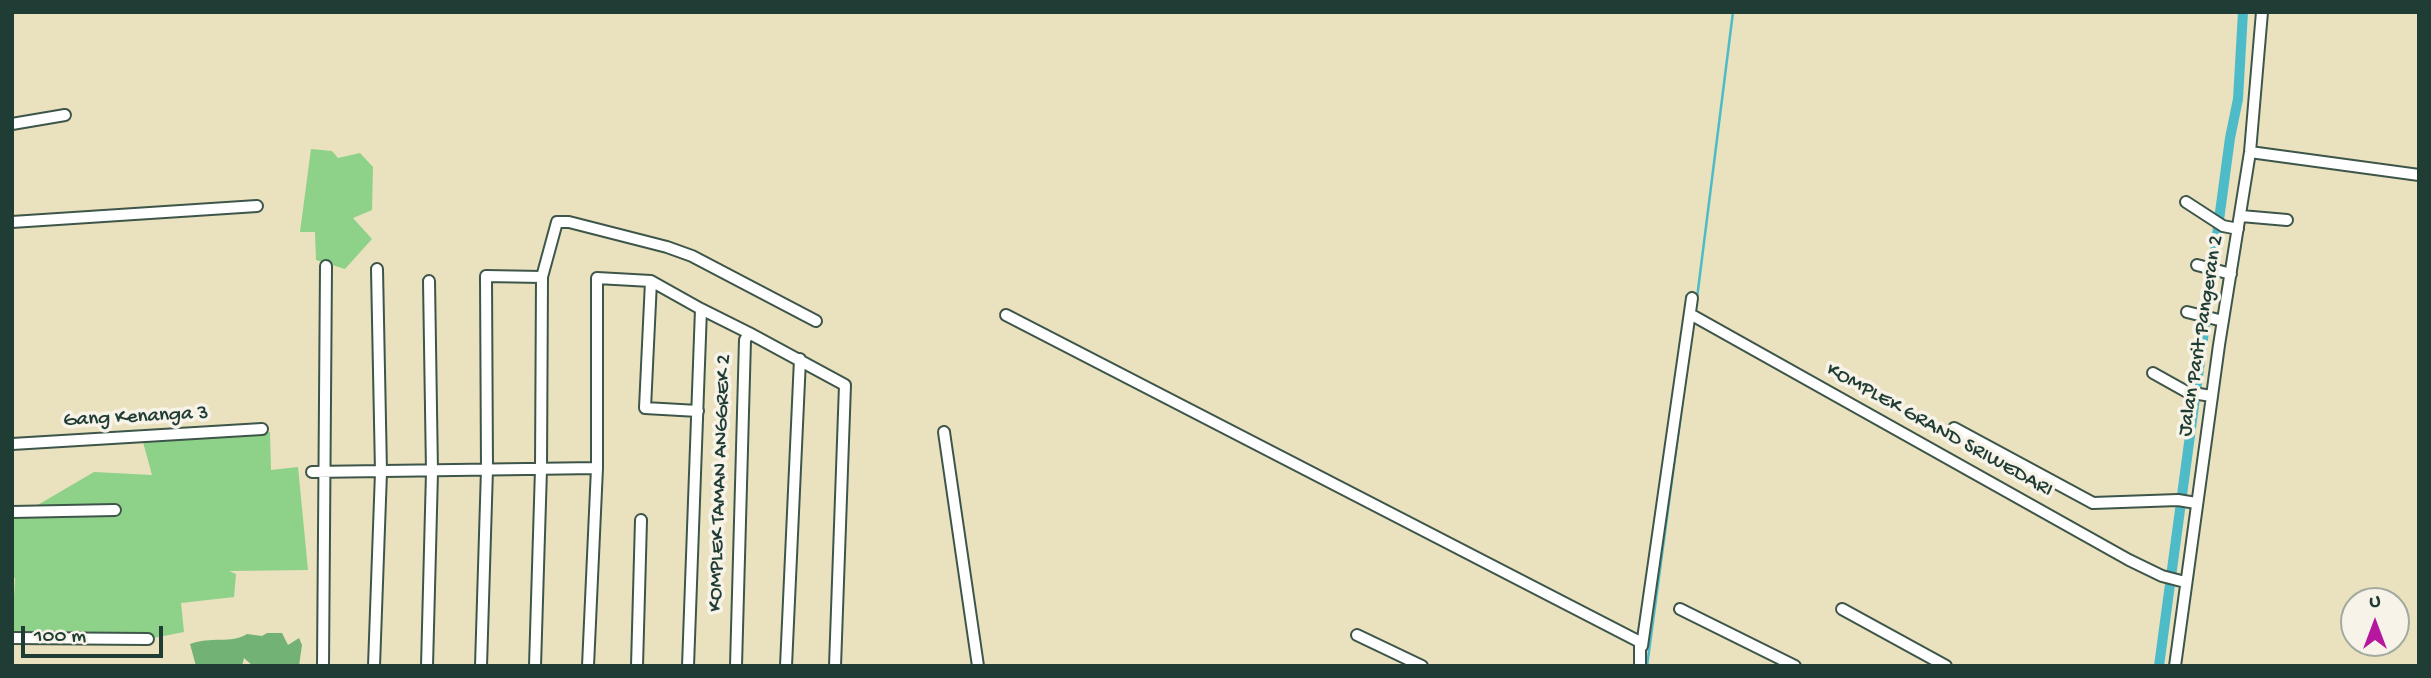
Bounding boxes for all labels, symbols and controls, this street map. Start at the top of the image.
street label: Jalan Parit Pangeran 2 [2174,234,2230,438]
street label: KOMPLEK TAMAN ANGGREK 2 [704,354,738,612]
street label: KOMPLEK GRAND SRIWEDARI [1821,358,2057,504]
street label: Gang Kenanga 3 [63,402,209,434]
north arrow [2340,587,2410,657]
text: U [2370,591,2380,614]
scale bar [24,612,166,656]
text: 100 m [34,625,86,650]

